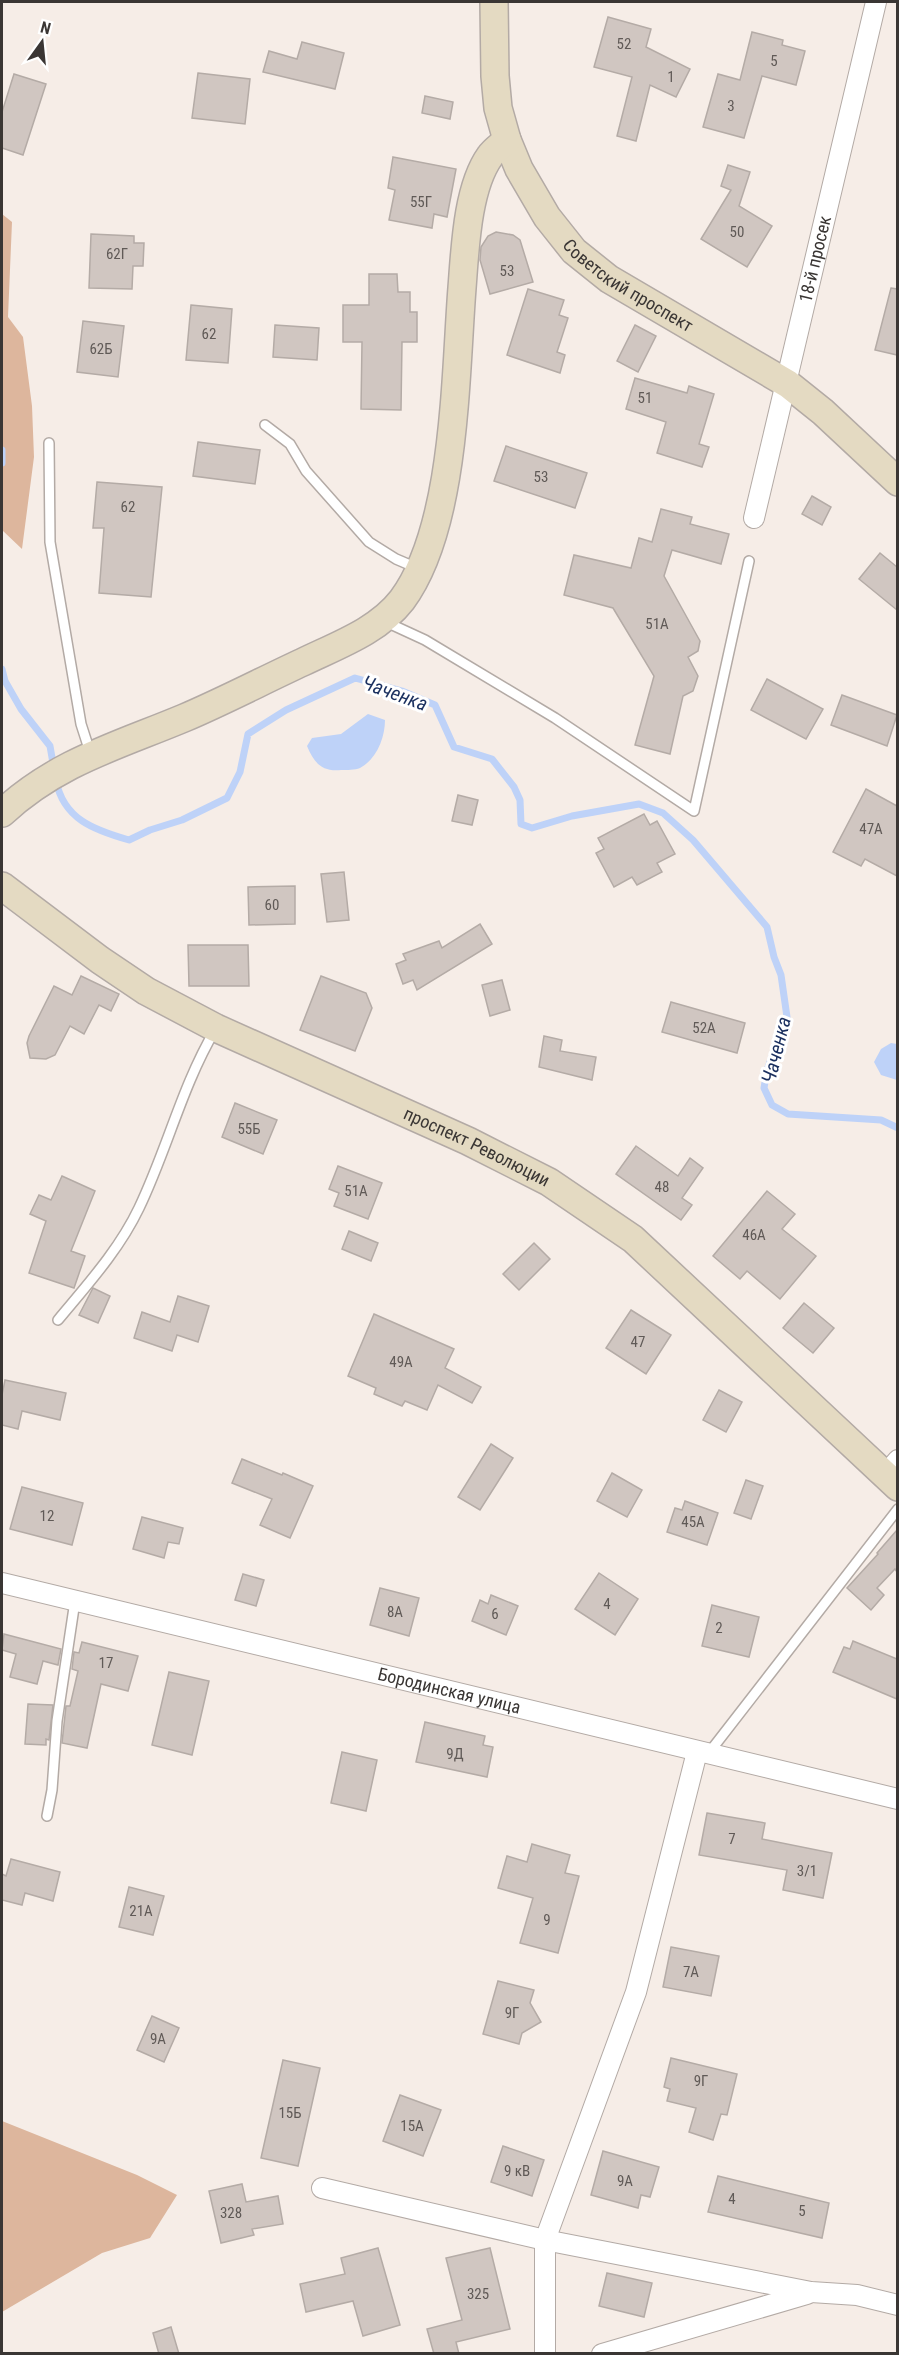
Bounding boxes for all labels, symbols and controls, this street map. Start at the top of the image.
north arrow [12,12,72,72]
text: N [39,18,53,38]
house number: 52 [617,35,631,53]
house number: 5 [770,52,778,70]
house number: 1 [667,68,675,86]
house number: 3 [727,97,735,115]
house number: 55Г [410,193,432,211]
street label: 18-й просек [794,213,835,304]
house number: 50 [730,223,744,241]
street label: Советский проспект [559,235,697,336]
house number: 62Г [106,245,128,263]
house number: 53 [500,262,514,280]
house number: 62 [202,325,216,343]
house number: 62Б [89,340,113,358]
house number: 51 [638,389,652,407]
house number: 53 [534,468,548,486]
house number: 62 [121,498,135,516]
house number: 51А [645,615,669,633]
water label: Чаченка [359,670,431,716]
house number: 47А [859,820,883,838]
house number: 60 [265,896,279,914]
water label: Чаченка [756,1014,796,1086]
house number: 52А [692,1019,716,1037]
street label: проспект Революции [401,1103,553,1191]
house number: 55Б [237,1120,261,1138]
house number: 48 [655,1178,669,1196]
house number: 51А [344,1182,368,1200]
house number: 46А [742,1226,766,1244]
house number: 47 [631,1333,645,1351]
house number: 49А [389,1353,413,1371]
house number: 12 [40,1507,54,1525]
house number: 45А [681,1513,705,1531]
house number: 4 [603,1595,611,1613]
house number: 8А [387,1603,403,1621]
house number: 6 [491,1605,499,1623]
house number: 2 [715,1619,723,1637]
house number: 17 [99,1654,113,1672]
street label: Бородинская улица [376,1663,523,1718]
house number: 9Д [446,1745,464,1763]
house number: 7 [728,1830,736,1848]
house number: 3/1 [797,1862,817,1880]
house number: 21А [129,1902,153,1920]
house number: 9 [543,1911,551,1929]
house number: 7А [683,1963,699,1981]
house number: 9Г [505,2004,519,2022]
house number: 9А [150,2030,166,2048]
house number: 9Г [694,2072,708,2090]
house number: 15Б [278,2104,302,2122]
house number: 15А [400,2117,424,2135]
house number: 9 кВ [504,2162,530,2180]
house number: 9А [617,2172,633,2190]
house number: 4 [728,2190,736,2208]
house number: 5 [798,2202,806,2220]
house number: 328 [220,2204,242,2222]
house number: 325 [467,2285,489,2303]

